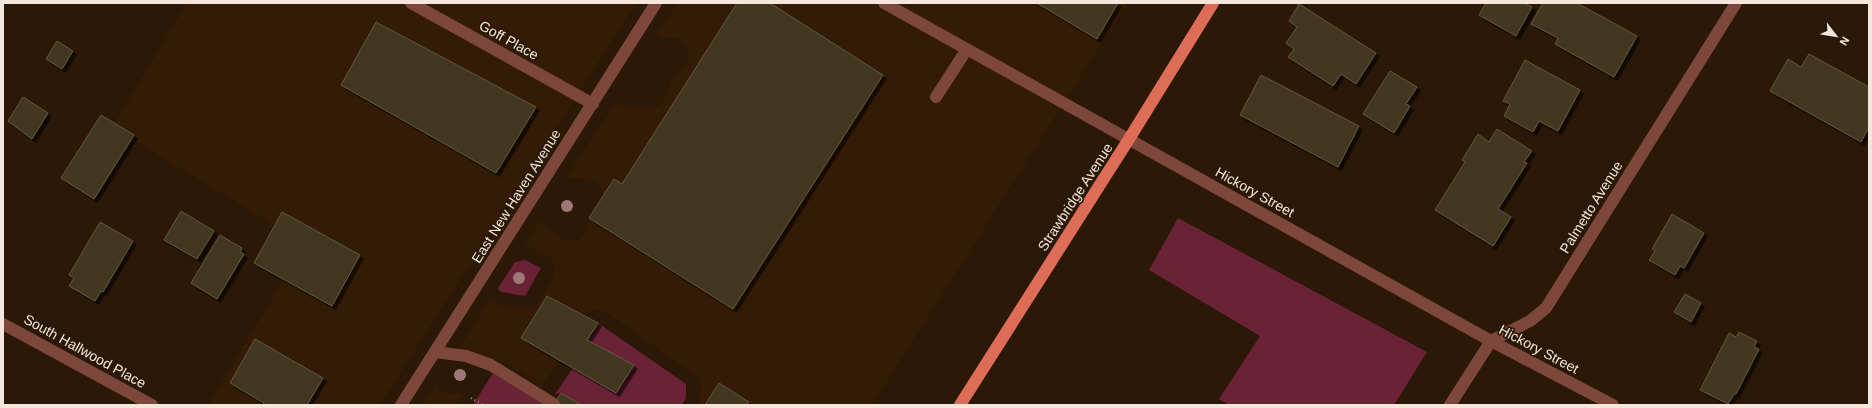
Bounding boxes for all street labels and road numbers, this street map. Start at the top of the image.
street label: Goff Place [477,17,542,63]
street label: East New Haven Avenue [468,126,564,266]
street label: Strawbridge Avenue [1034,140,1116,254]
street label: Palmetto Avenue [1556,158,1626,256]
street label: Hickory Street [1213,164,1297,220]
street label: South Hallwood Place [21,311,149,391]
street label: Hickory Street [1496,321,1582,377]

